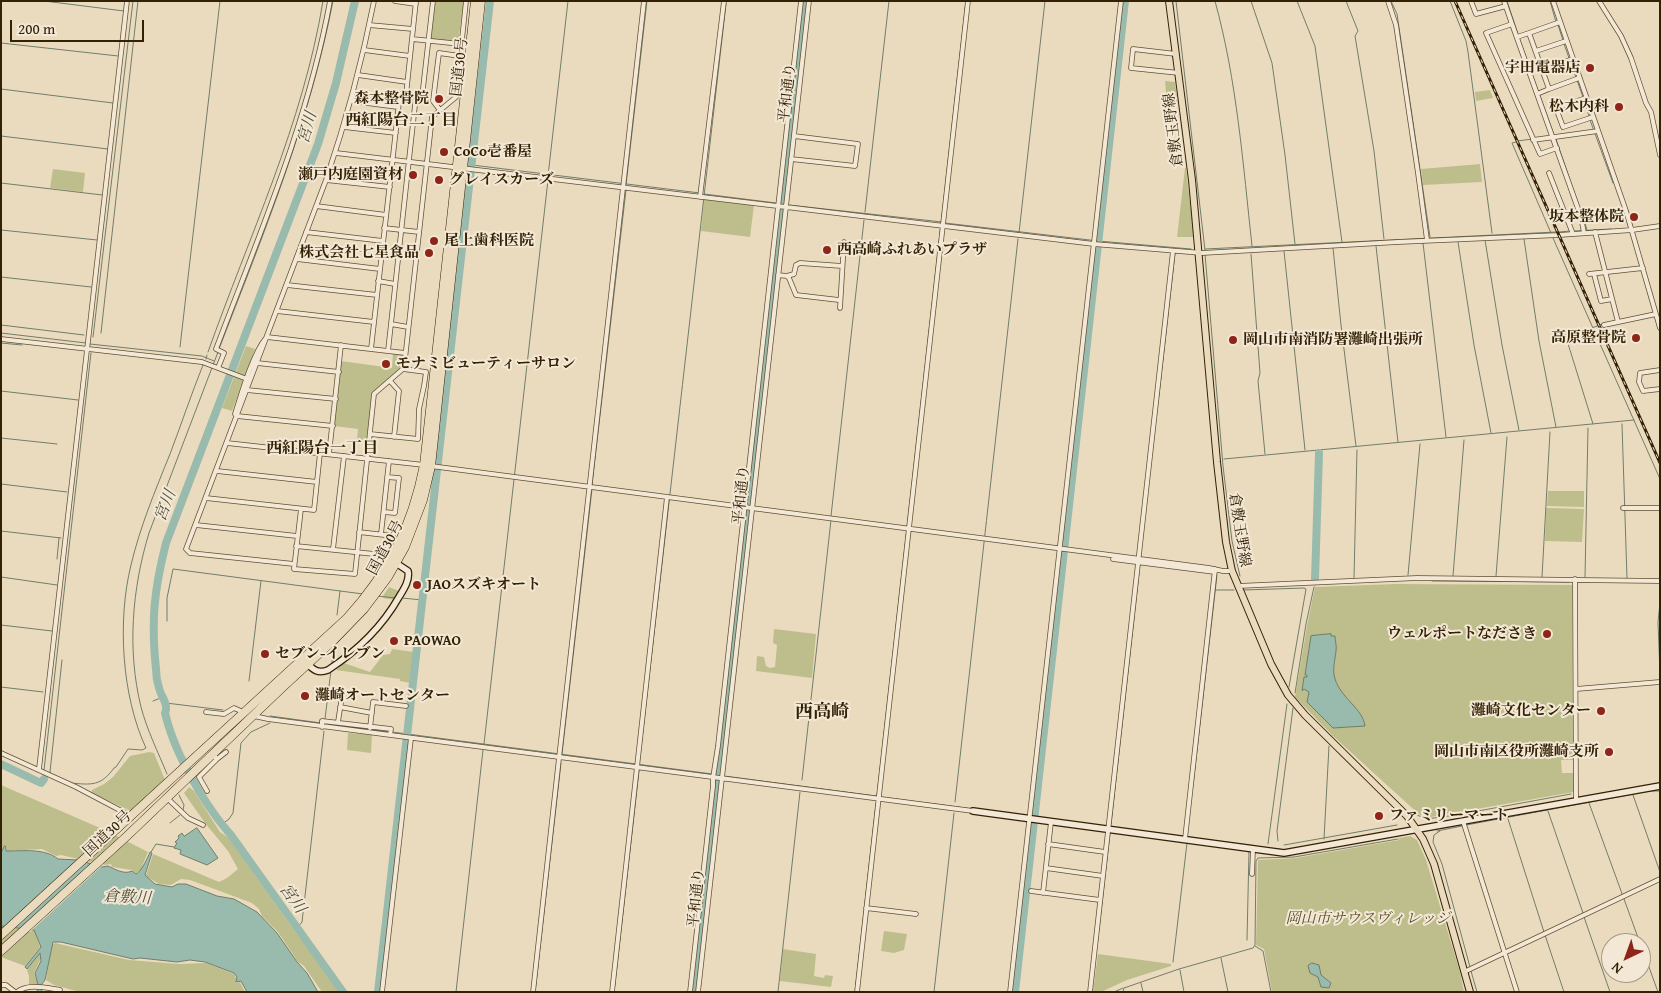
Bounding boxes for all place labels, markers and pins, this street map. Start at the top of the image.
place label: 宇田電器店 [1505,59,1580,77]
marker: 宇田電器店 [1584,62,1596,74]
place label: 森本整骨院 [354,90,429,108]
marker: 森本整骨院 [433,93,445,105]
place label: 松木内科 [1549,98,1609,116]
marker: 松木内科 [1613,101,1625,113]
place label: CoCo壱番屋 [454,143,532,161]
marker: CoCo壱番屋 [438,146,450,158]
place label: 瀬戸内庭園資材 [298,166,403,184]
marker: 瀬戸内庭園資材 [407,169,419,181]
place label: グレイスカーズ [449,171,554,189]
marker: グレイスカーズ [433,174,445,186]
place label: 坂本整体院 [1549,208,1624,226]
marker: 坂本整体院 [1628,211,1640,223]
place label: 尾上歯科医院 [444,232,534,250]
marker: 尾上歯科医院 [428,235,440,247]
place label: 西高崎ふれあいプラザ [837,241,987,259]
place label: 株式会社七星食品 [299,244,419,262]
marker: 西高崎ふれあいプラザ [821,244,833,256]
marker: 株式会社七星食品 [423,247,435,259]
place label: 高原整骨院 [1551,329,1626,347]
place label: 岡山市南消防署灘崎出張所 [1243,331,1423,349]
marker: 高原整骨院 [1630,332,1642,344]
marker: 岡山市南消防署灘崎出張所 [1227,334,1239,346]
place label: モナミビューティーサロン [396,355,576,373]
marker: モナミビューティーサロン [380,358,392,370]
place label: JAOスズキオート [427,576,541,594]
marker: JAOスズキオート [411,579,423,591]
place label: ウェルポートなださき [1387,625,1537,643]
marker: ウェルポートなださき [1541,628,1553,640]
place label: PAOWAO [404,632,461,650]
marker: PAOWAO [388,635,400,647]
place label: セブン-イレブン [275,645,385,663]
marker: セブン-イレブン [259,648,271,660]
place label: 灘崎オートセンター [315,687,450,705]
marker: 灘崎オートセンター [299,690,311,702]
place label: 灘崎文化センター [1471,702,1591,720]
marker: 灘崎文化センター [1595,705,1607,717]
place label: 岡山市南区役所灘崎支所 [1434,743,1599,761]
marker: 岡山市南区役所灘崎支所 [1603,746,1615,758]
place label: ファミリーマート [1389,807,1509,825]
marker: ファミリーマート [1373,810,1385,822]

